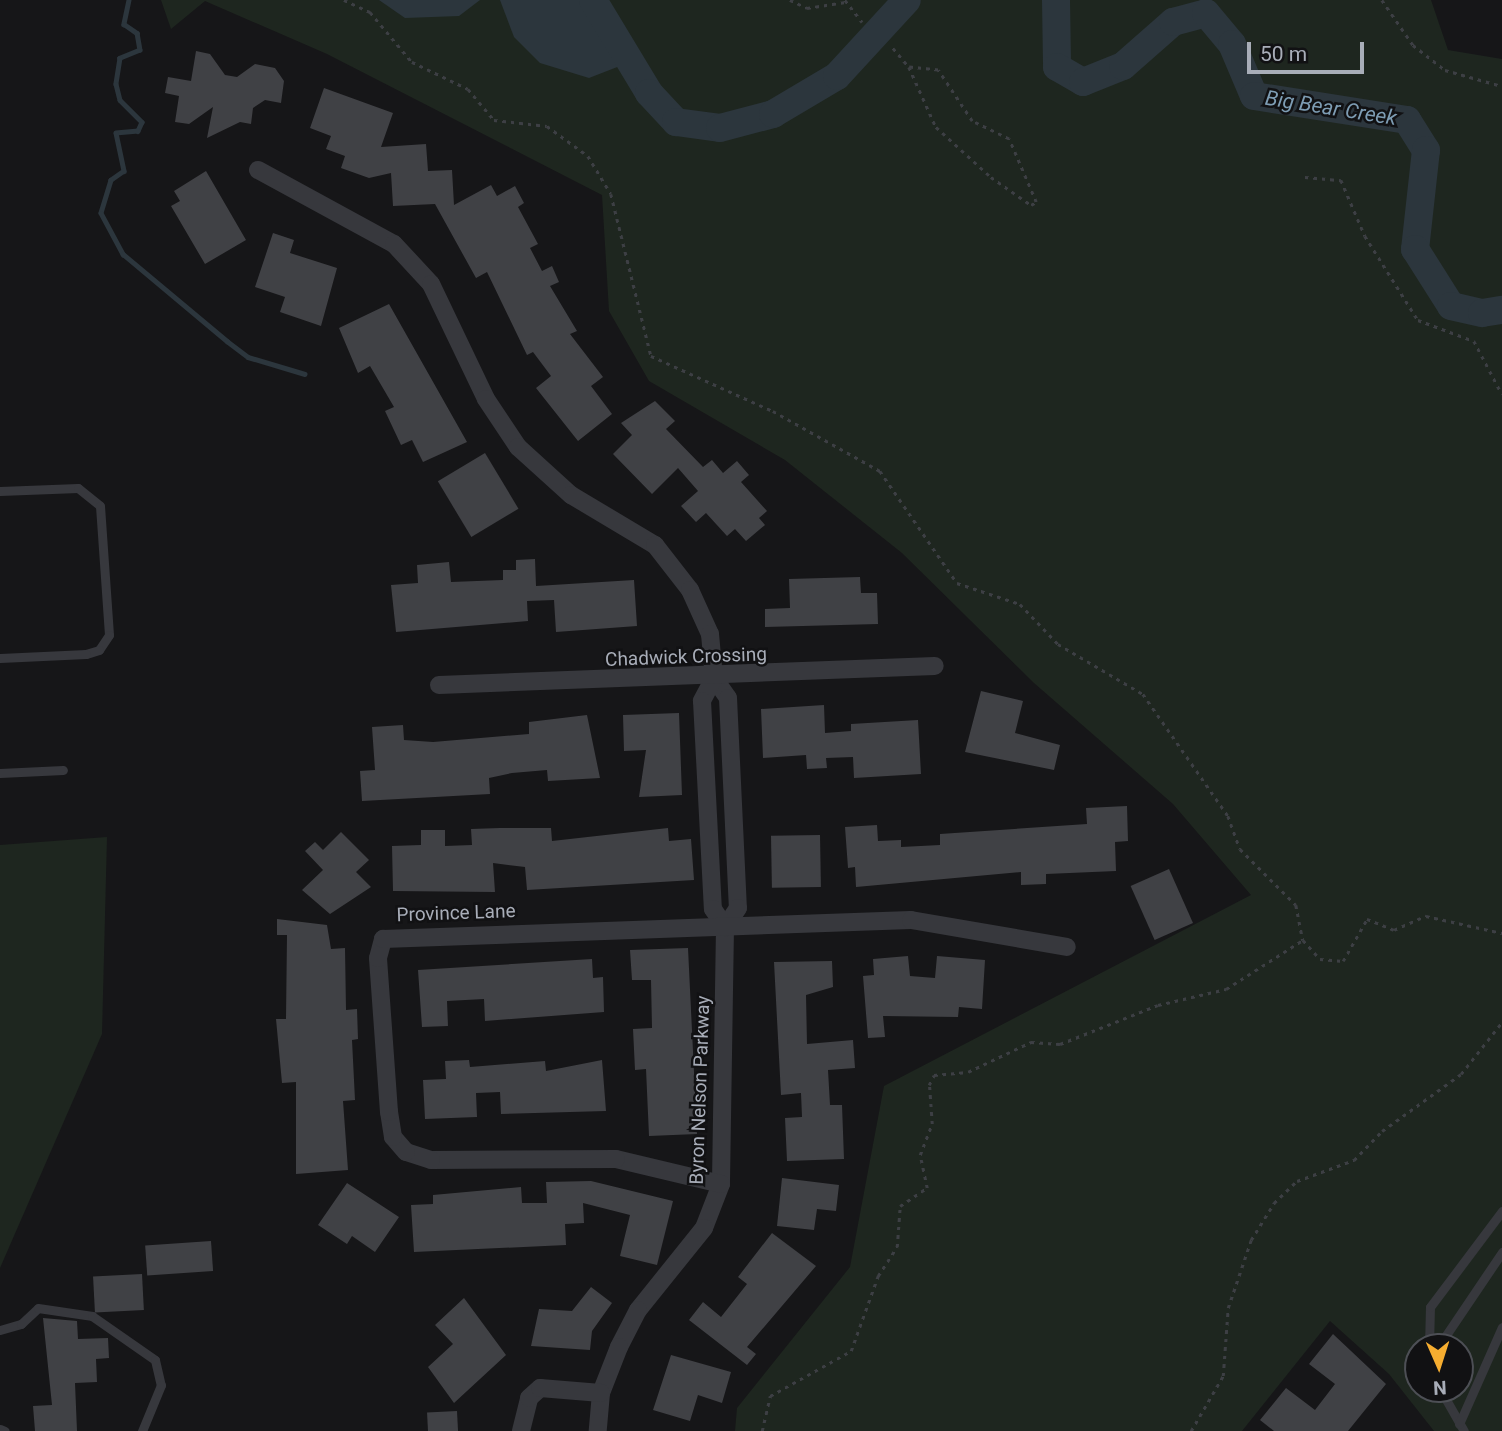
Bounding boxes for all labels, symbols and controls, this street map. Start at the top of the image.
scale bar [1250,28,1367,72]
text: 50 m [1260,42,1307,66]
water label: Big Bear Creek [1263,85,1399,131]
street label: Chadwick Crossing [605,643,767,671]
street label: Province Lane [396,900,516,926]
street label: Byron Nelson Parkway [685,995,715,1185]
north arrow [1404,1333,1474,1403]
text: N [1433,1376,1447,1399]

